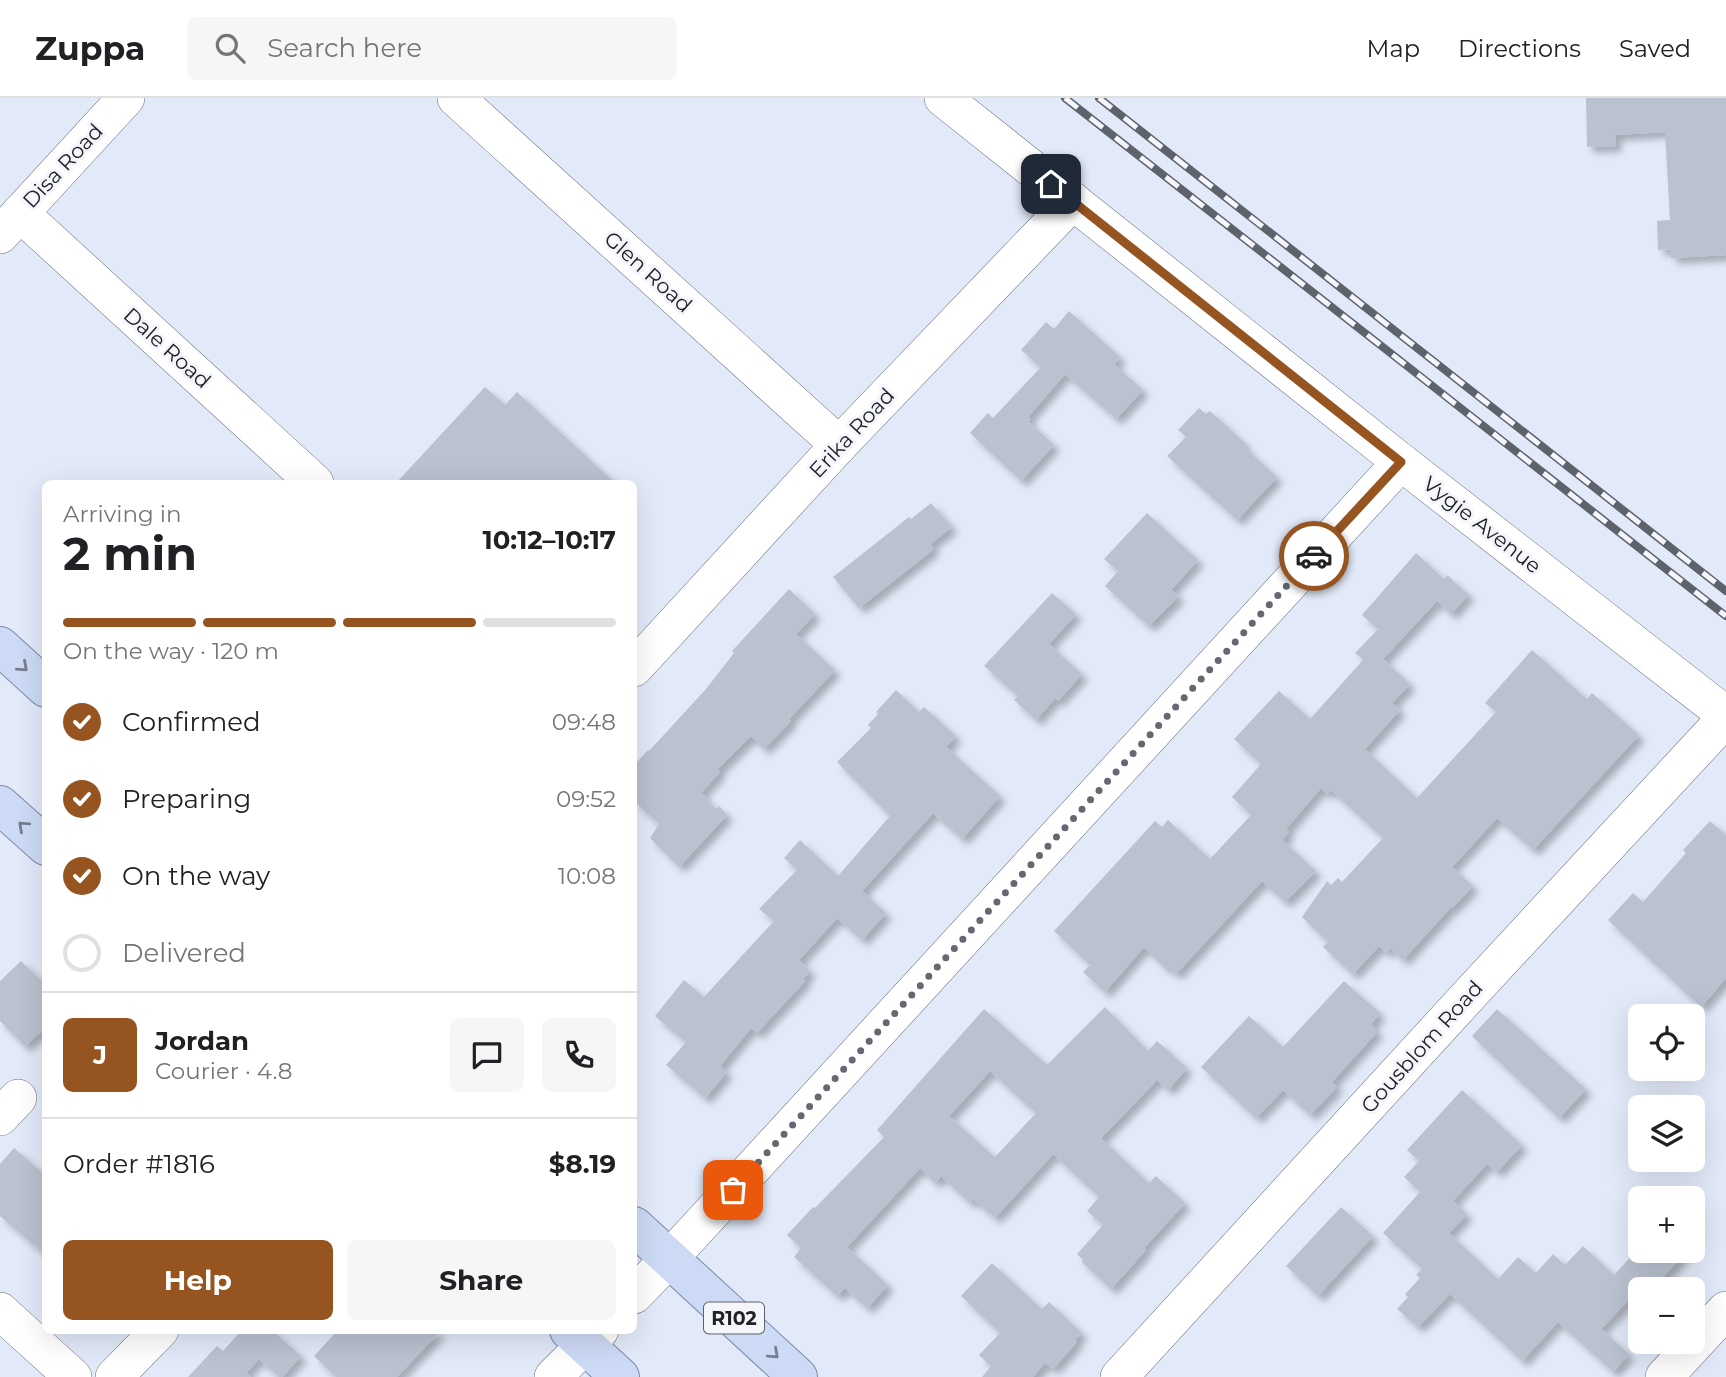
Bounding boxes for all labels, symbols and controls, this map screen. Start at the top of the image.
search box [187,17,677,80]
text: Zuppa [35,28,145,68]
icon: search [211,29,249,67]
text: Search here [267,32,422,64]
text: Map [1367,34,1420,63]
text: Directions [1458,34,1581,63]
text: Saved [1619,34,1691,63]
street label: Disa Road [17,118,108,213]
pin [1021,154,1081,214]
icon: home [1032,165,1070,203]
street label: Glen Road [599,226,697,317]
street label: Dale Road [119,302,216,393]
street label: Erika Road [804,383,899,483]
street label: Vygie Avenue [1418,471,1546,579]
text: Arriving in [63,500,182,528]
courier [1279,521,1349,591]
text: 10:12–10:17 [482,524,616,556]
text: 2 min [63,525,197,582]
icon: car [1295,537,1333,575]
text: On the way · 120 m [63,637,279,665]
one-way arrow [15,659,28,671]
icon: check [63,703,101,741]
text: Confirmed [122,706,261,738]
text: 09:48 [552,708,616,736]
icon: check [63,780,101,818]
text: Preparing [122,783,251,815]
text: 09:52 [556,785,616,813]
one-way arrow [18,821,31,834]
icon: check [63,857,101,895]
text: On the way [122,860,270,892]
text: 10:08 [558,862,616,890]
text: Delivered [122,937,246,969]
street label: Gousblom Road [1356,975,1488,1118]
map controls [1628,1004,1705,1354]
button: locate [1628,1004,1705,1081]
button: chat [450,1018,524,1092]
button: phone [542,1018,616,1092]
text: Jordan [155,1025,249,1057]
text: J [93,1039,107,1071]
text: Courier · 4.8 [155,1057,292,1085]
button: layers [1628,1095,1705,1172]
text: Order #1816 [63,1148,215,1180]
text: $8.19 [549,1148,616,1180]
pin [703,1160,763,1220]
icon: bag [714,1171,752,1209]
button: + [1628,1186,1705,1263]
button: Help [63,1240,333,1320]
button: Share [347,1240,616,1320]
button: − [1628,1277,1705,1354]
road number: R102 [704,1302,764,1334]
one-way arrow [766,1346,779,1359]

